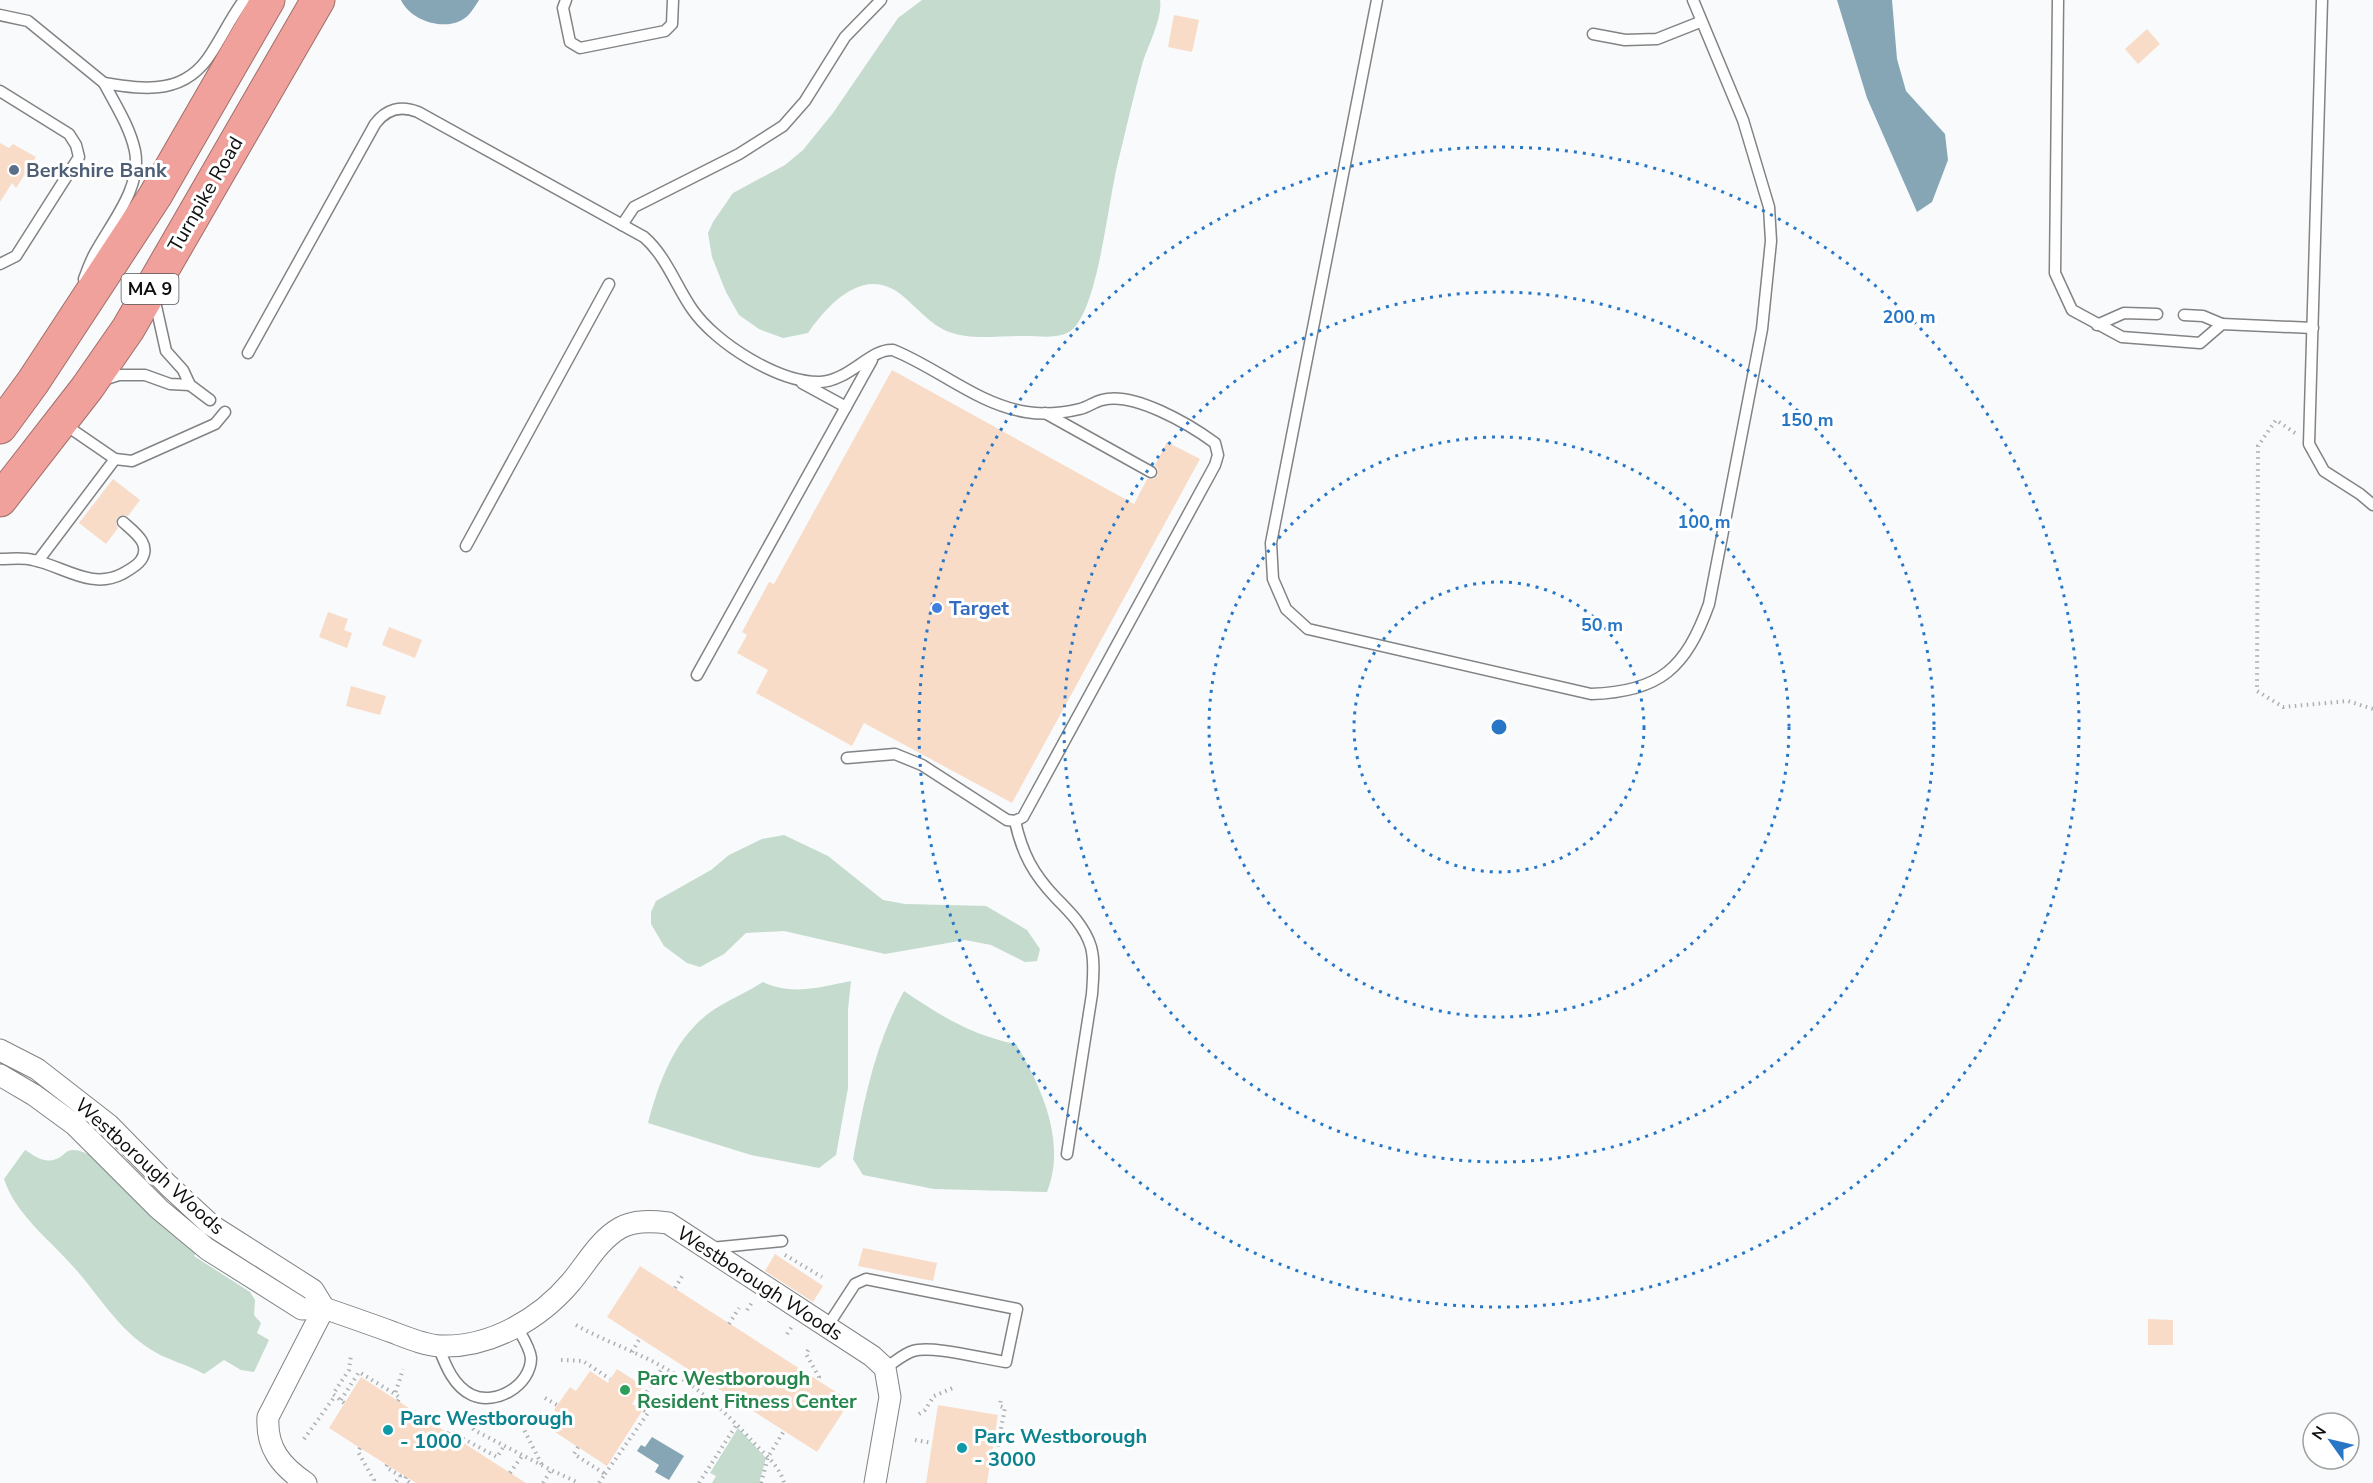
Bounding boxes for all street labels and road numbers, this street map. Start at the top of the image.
street label: Turnpike Road [162,132,249,257]
road number: MA 9 [122,274,178,304]
street label: Westborough Woods [69,1092,230,1241]
street label: Westborough Woods [672,1220,848,1347]

